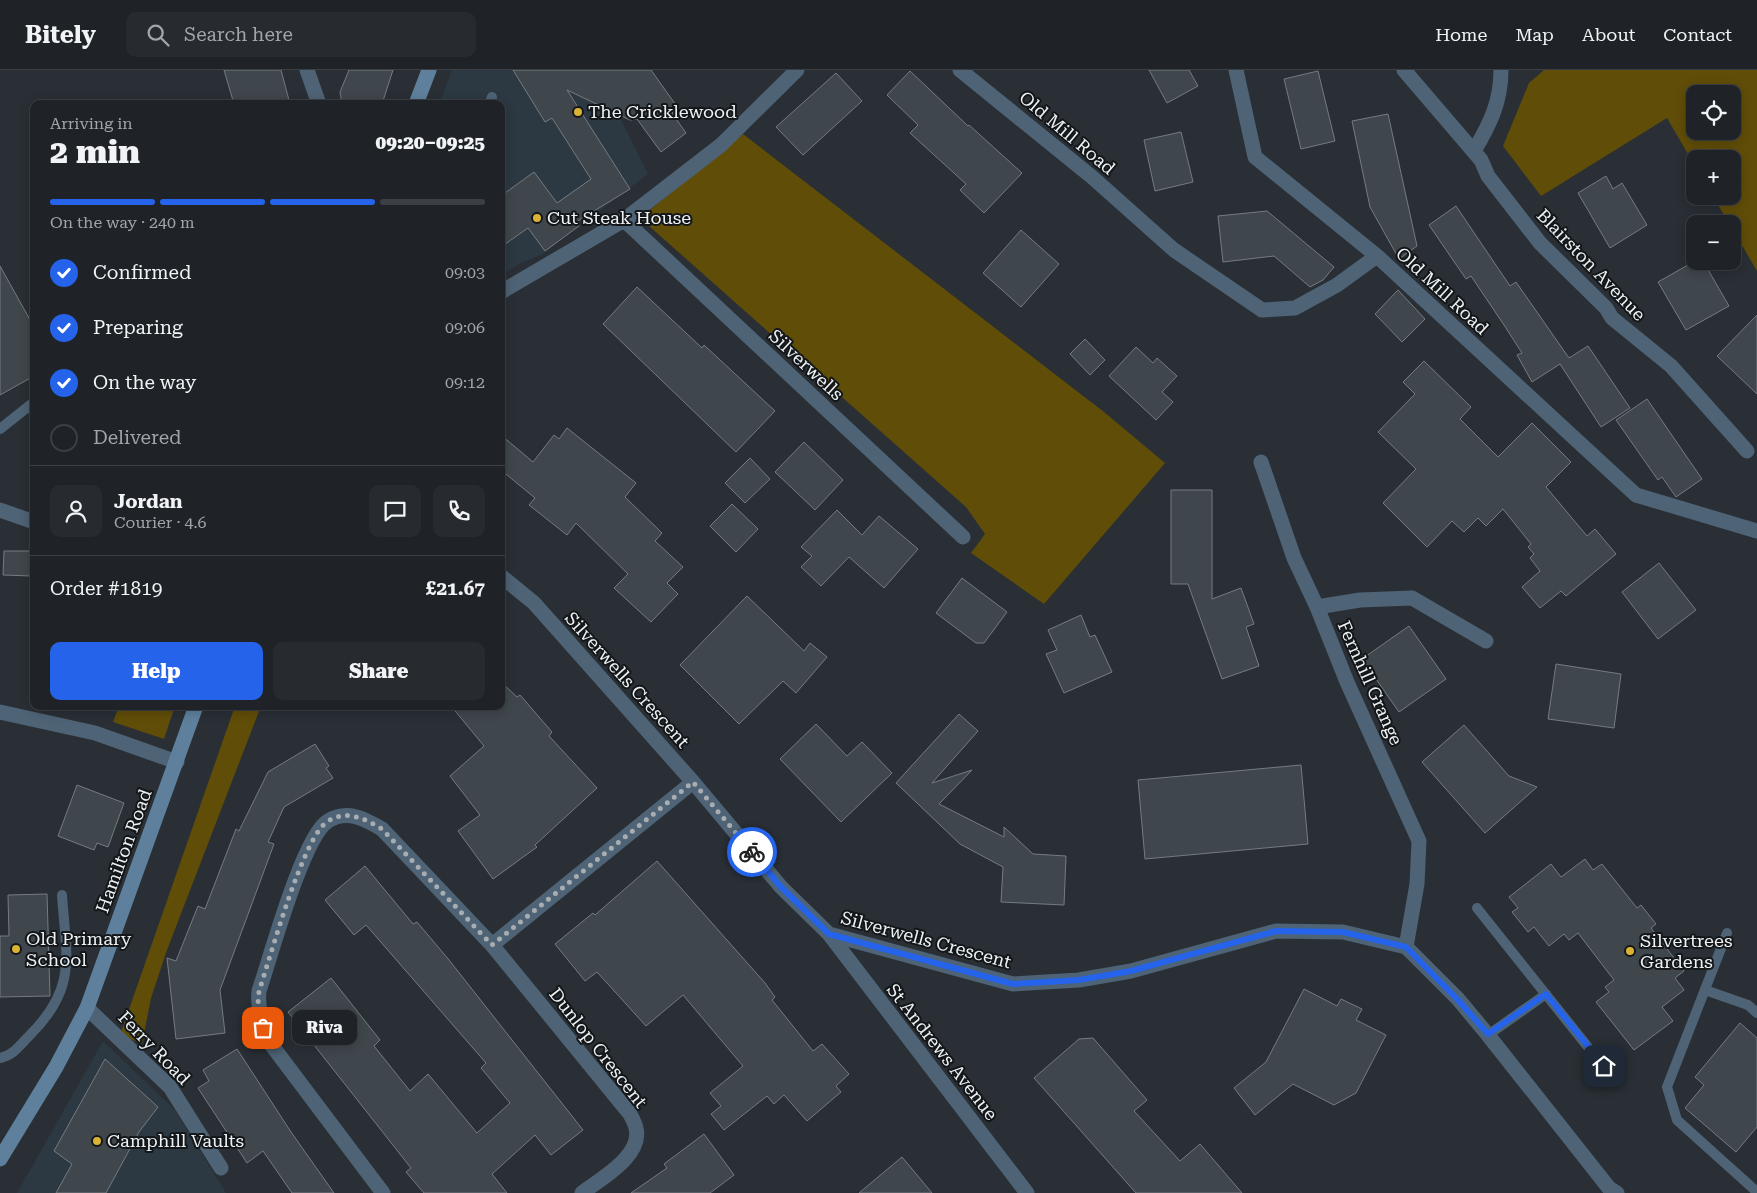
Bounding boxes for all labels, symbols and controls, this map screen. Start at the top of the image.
search box [126,12,476,57]
text: Bitely [25,21,96,49]
icon: search [144,21,172,49]
text: Search here [184,23,293,46]
text: Home [1435,24,1487,45]
text: Map [1515,24,1554,45]
text: About [1582,24,1635,45]
text: Contact [1663,24,1732,45]
map controls [1686,85,1741,270]
button: locate [1686,85,1741,140]
street label: Old Mill Road [1015,86,1120,179]
place label: The Cricklewood [588,101,737,122]
marker: The Cricklewood [572,106,584,118]
text: Arriving in [50,114,133,133]
text: 09:20–09:25 [376,131,485,154]
text: 2 min [50,133,140,171]
button: + [1686,150,1741,205]
street label: Blairston Avenue [1533,204,1650,325]
place label: Cut Steak House [547,207,691,228]
marker: Cut Steak House [531,212,543,224]
text: On the way · 240 m [50,213,195,232]
button: − [1686,215,1741,270]
street label: Old Mill Road [1392,242,1493,339]
icon: check [50,259,78,287]
text: Confirmed [93,261,191,284]
text: 09:03 [445,263,485,282]
icon: check [50,314,78,342]
text: Preparing [93,316,183,339]
text: 09:06 [445,318,485,337]
street label: Silverwells [765,325,848,404]
icon: check [50,369,78,397]
text: On the way [93,371,196,394]
text: 09:12 [445,373,485,392]
text: Delivered [93,426,181,449]
button: person [50,485,102,537]
button: chat [369,485,421,537]
button: phone [433,485,485,537]
text: Jordan [114,490,183,513]
text: Courier · 4.6 [114,513,207,532]
text: Order #1819 [50,577,162,600]
text: £21.67 [426,577,485,600]
street label: Silverwells Crescent [561,607,694,752]
street label: Fernhill Grange [1334,617,1407,748]
button: Help [50,642,263,700]
button: Share [273,642,485,700]
street label: Hamilton Road [91,786,156,916]
courier [727,827,777,877]
icon: bike [738,838,766,866]
street label: Silverwells Crescent [839,907,1014,972]
place label: Old Primary School [26,928,132,970]
place label: Silvertrees Gardens [1640,930,1732,972]
marker: Old Primary School [10,943,22,955]
marker: Silvertrees Gardens [1624,945,1636,957]
street label: St Andrews Avenue [883,979,1002,1124]
street label: Dunlop Crescent [545,984,652,1112]
street label: Ferry Road [114,1006,195,1089]
pin [242,1007,284,1049]
callout: Riva [293,1010,358,1046]
icon: bag [249,1014,277,1042]
text: Riva [306,1018,343,1037]
pin [1583,1045,1625,1087]
icon: home [1590,1052,1618,1080]
place label: Camphill Vaults [107,1130,244,1151]
marker: Camphill Vaults [91,1135,103,1147]

